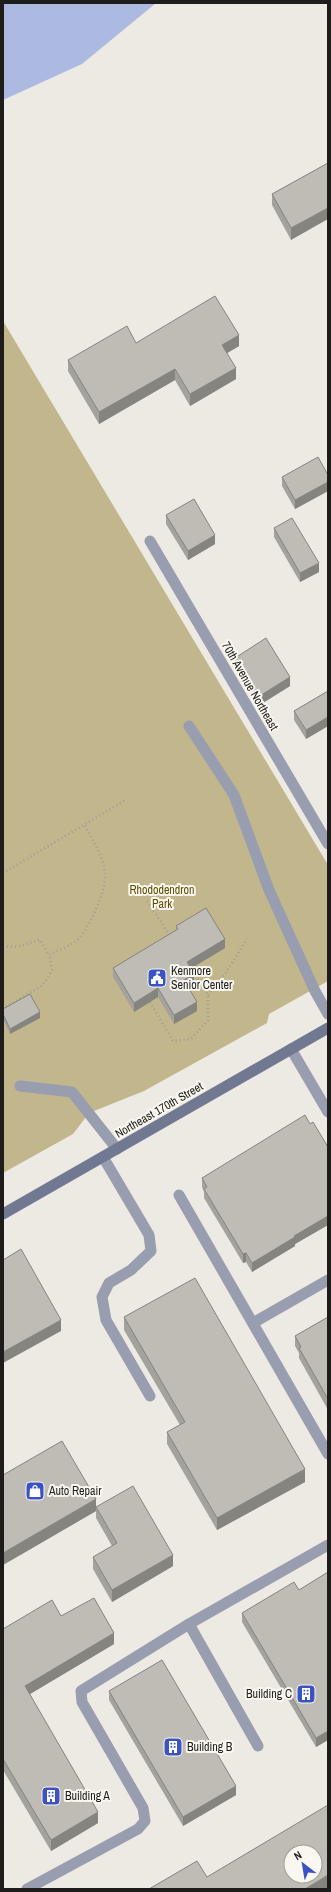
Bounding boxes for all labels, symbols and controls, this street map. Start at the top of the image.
street label: 70th Avenue Northeast [218,639,282,734]
park label: Rhododendron Park [129,882,195,912]
place label: Kenmore Senior Center [171,963,233,993]
public building icon: Kenmore Senior Center [146,967,168,989]
street label: Northeast 170th Street [112,1078,206,1142]
shop icon: Auto Repair [24,1480,46,1502]
place label: Auto Repair [48,1483,102,1499]
building icon: Building C [295,1683,317,1705]
place label: Building C [246,1686,292,1702]
building icon: Building B [162,1736,184,1758]
place label: Building B [187,1739,233,1755]
building icon: Building A [40,1785,62,1807]
place label: Building A [65,1788,110,1804]
north arrow [283,1844,323,1884]
text: N [291,1848,304,1863]

